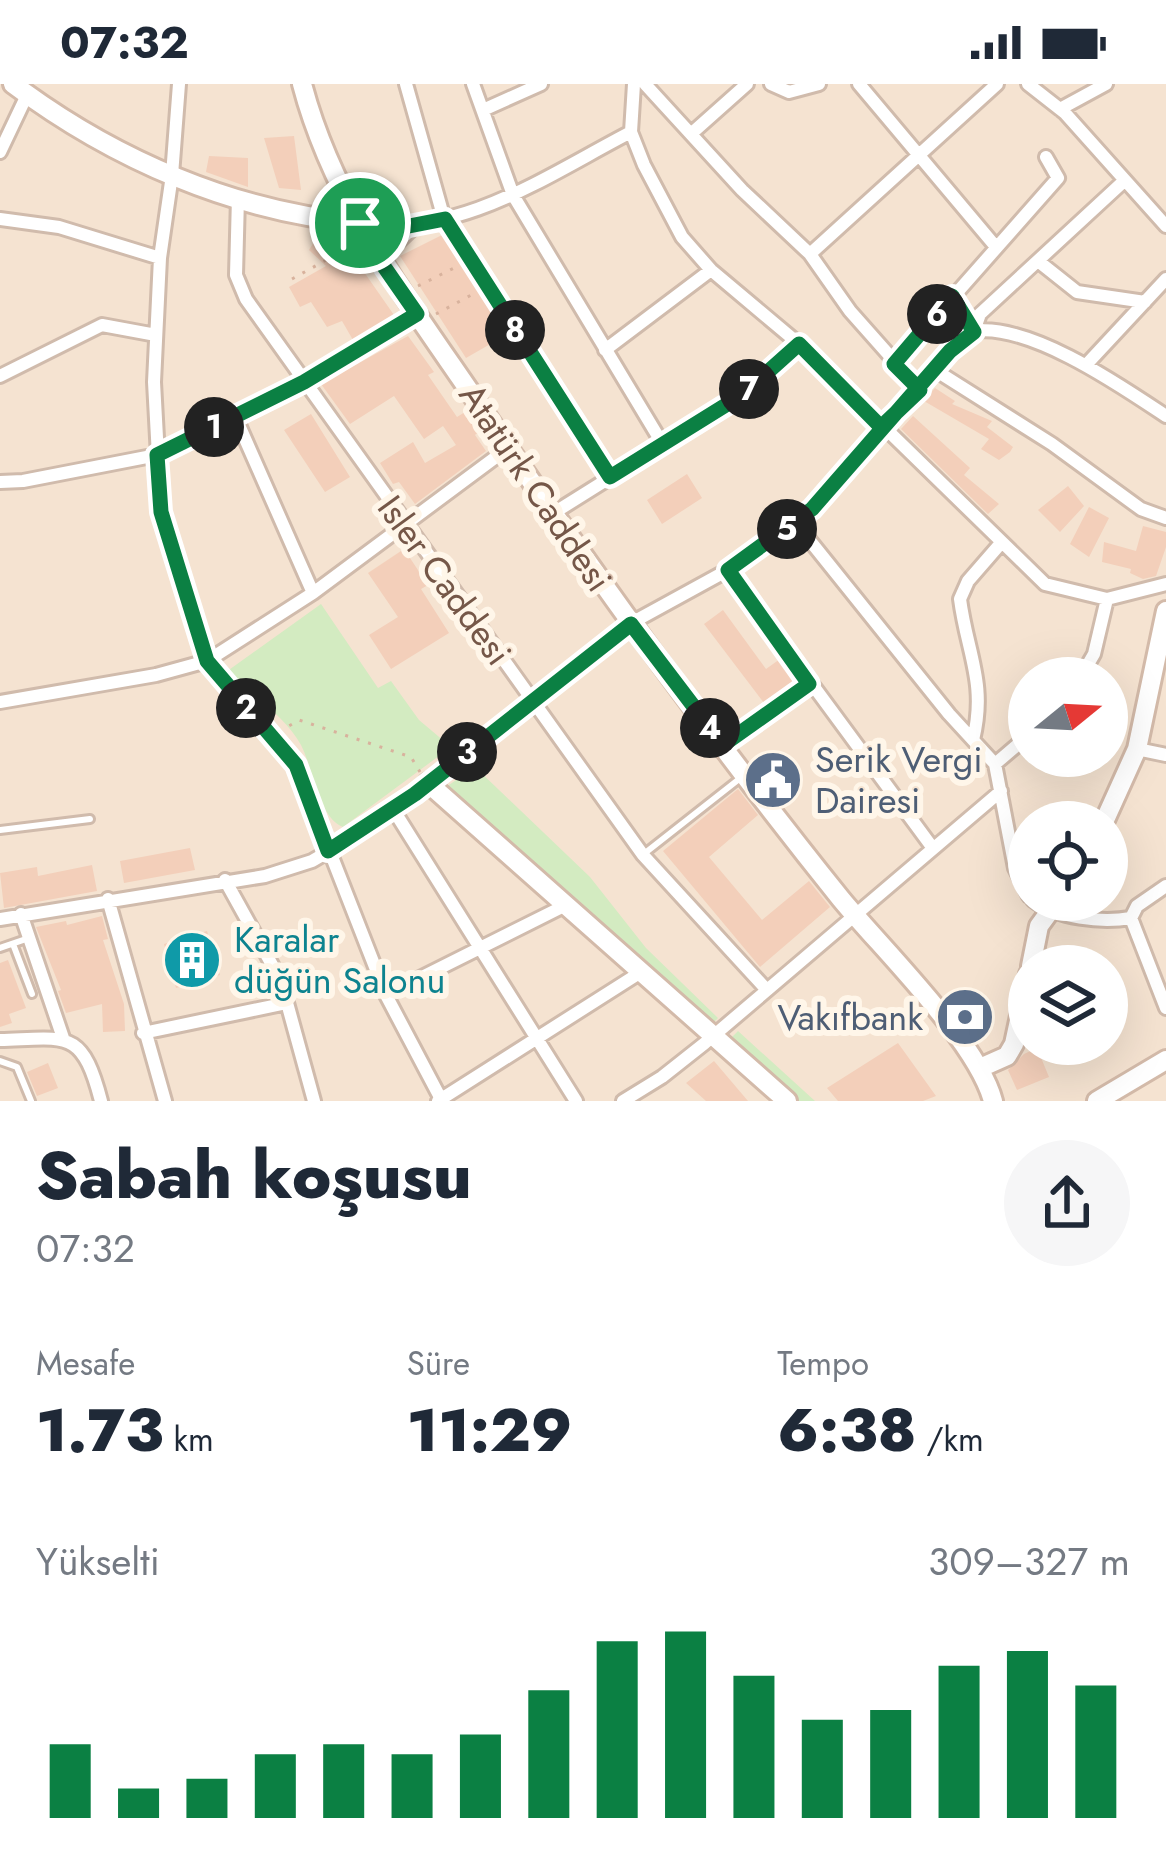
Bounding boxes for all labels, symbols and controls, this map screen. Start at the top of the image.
text: 07:32 [60,10,189,75]
pin [309,172,411,274]
icon: arrive [327,190,393,256]
pin: 6 [907,284,967,344]
text: 6 [926,290,948,337]
pin: 8 [485,300,545,360]
text: 8 [505,306,525,353]
pin: 7 [719,359,779,419]
text: 7 [739,365,759,412]
street label: Atatürk Caddesi [447,372,625,602]
pin: 1 [184,397,244,457]
text: 1 [206,403,222,450]
street label: Isler Caddesi [366,484,524,676]
pin: 5 [757,499,817,559]
text: 5 [776,505,798,552]
north arrow [1008,657,1128,777]
map controls [1008,657,1128,1065]
pin: 2 [216,678,276,738]
text: 2 [235,684,257,731]
pin: 4 [680,698,740,758]
text: 4 [698,704,722,751]
pin: 3 [437,722,497,782]
text: 3 [457,728,477,775]
place label: Serik Vergi Dairesi [815,733,983,826]
public building icon: Serik Vergi Dairesi [742,749,804,811]
button: locate [1008,801,1128,921]
place label: Karalar düğün Salonu [234,913,445,1006]
building icon: Karalar düğün Salonu [161,929,223,991]
button: layers [1008,945,1128,1065]
bank icon: Vakıfbank [934,986,996,1048]
place label: Vakıfbank [777,991,923,1043]
text: Sabah koşusu [36,1127,472,1223]
button: share [1004,1140,1130,1266]
text: 07:32 [36,1220,135,1277]
text: Mesafe [36,1340,135,1387]
text: Süre [407,1340,470,1387]
text: Tempo [777,1340,869,1387]
text: 1.73 [36,1387,164,1474]
text: 11:29 [407,1387,572,1474]
text: 6:38 [777,1387,917,1474]
text: km [164,1416,214,1463]
text: /km [917,1416,984,1463]
text: Yükselti [36,1533,160,1590]
text: 309–327 m [928,1533,1130,1590]

